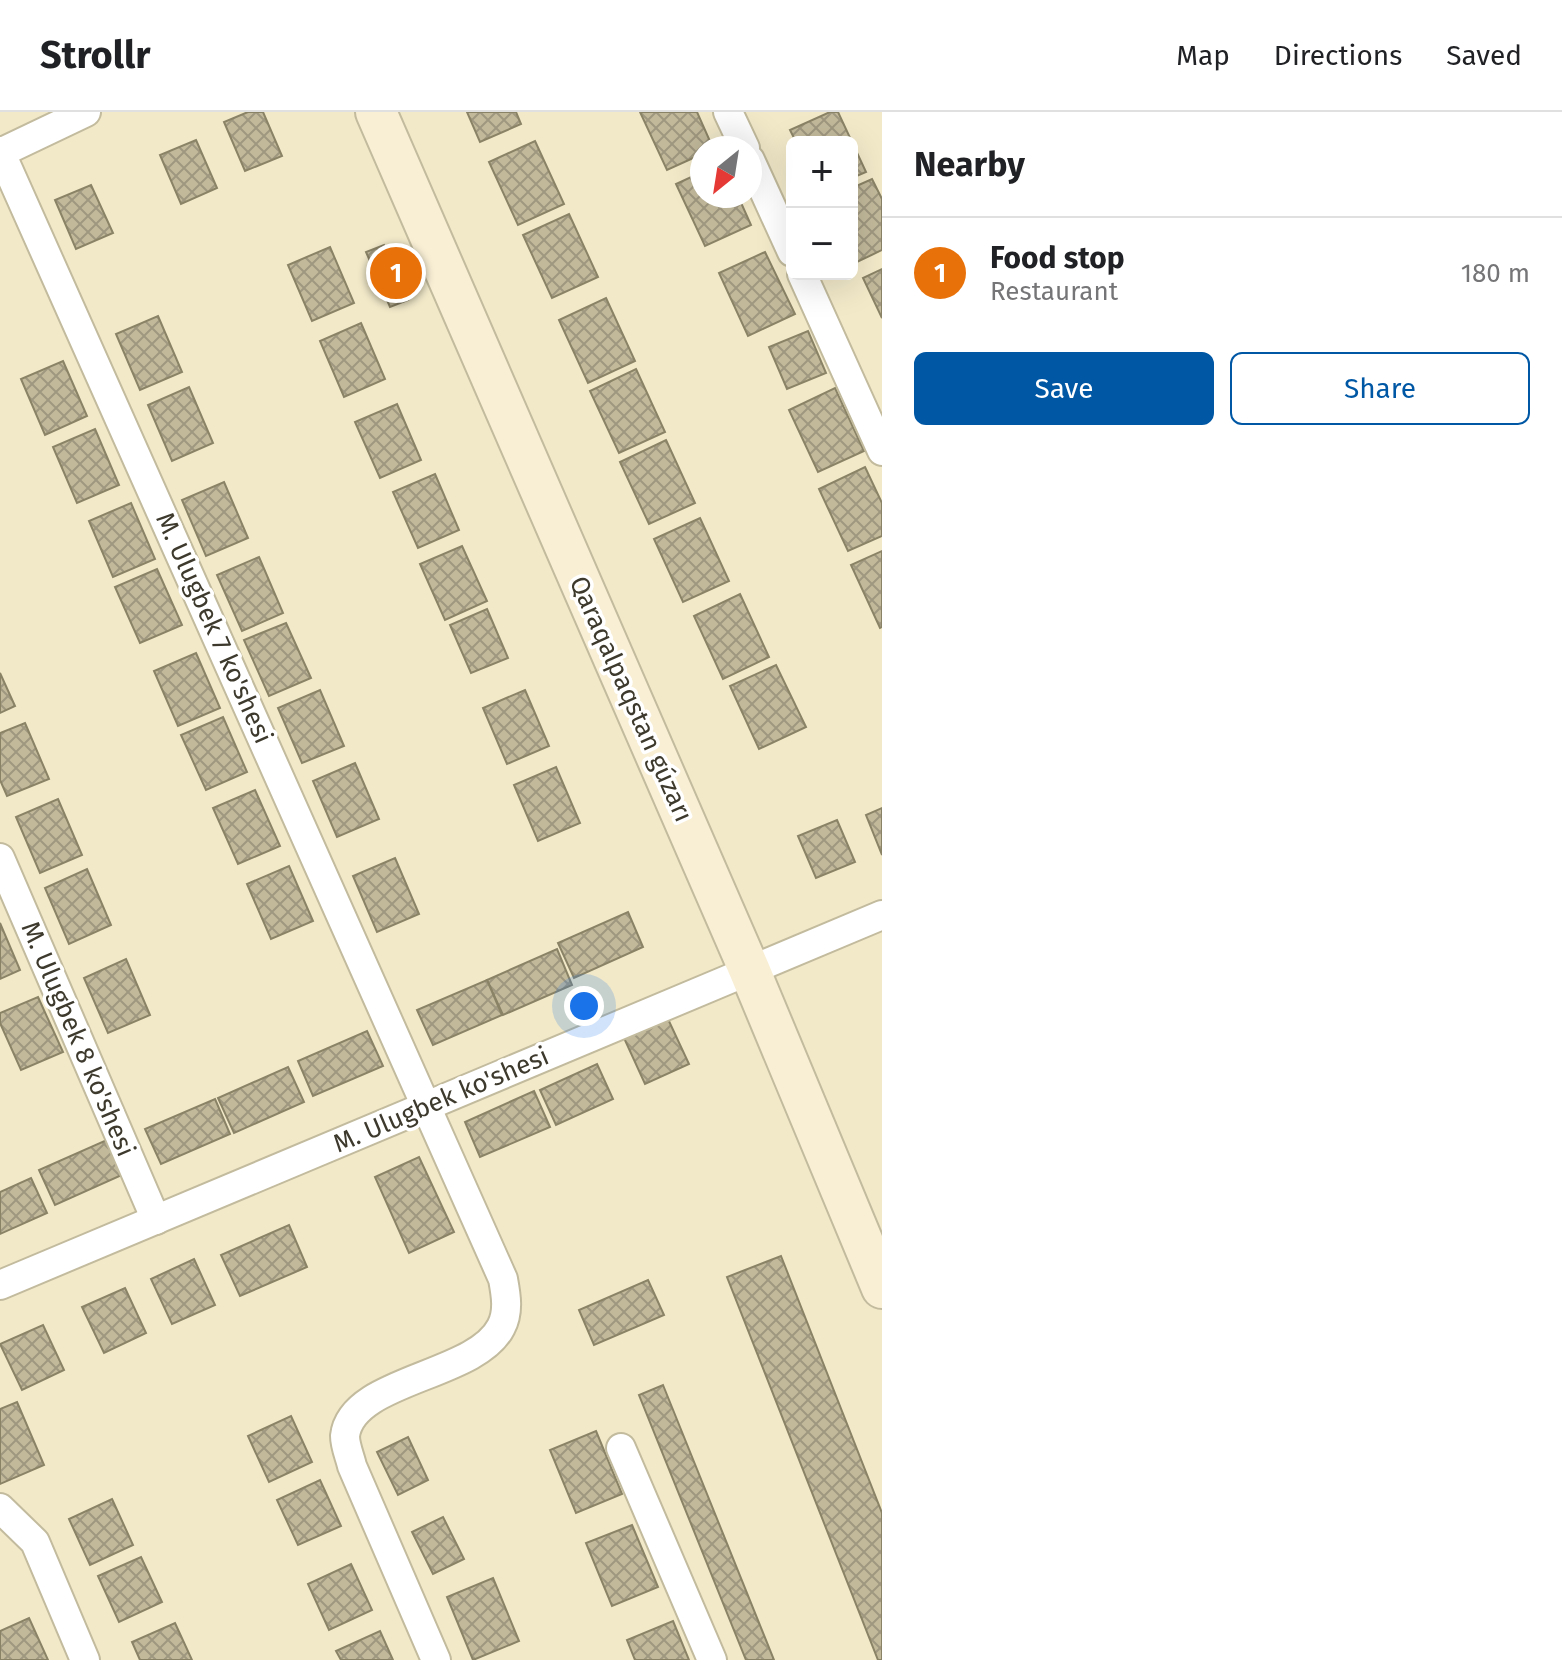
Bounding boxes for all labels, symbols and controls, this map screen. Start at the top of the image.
text: Strollr [40,32,151,78]
text: Map [1176,39,1230,72]
text: Directions [1274,39,1402,72]
text: Saved [1446,39,1522,72]
north arrow [690,136,762,208]
map controls [786,136,858,280]
button: + [786,136,858,208]
text: Nearby [914,144,1025,185]
button: − [786,208,858,280]
text: Food stop [990,240,1125,276]
pin: 1 [370,243,422,303]
text: 1 [934,258,946,289]
text: 180 m [1461,258,1530,289]
text: Restaurant [990,276,1118,307]
button: Save [914,352,1214,425]
button: Share [1230,352,1530,425]
street label: M. Ulugbek 7 ko'shesi [149,508,279,748]
street label: Qaraqalpaqstan gúzarı [563,571,699,827]
street label: M. Ulugbek 8 ko'shesi [14,917,142,1161]
your location [564,986,604,1026]
street label: M. Ulugbek ko'shesi [329,1041,553,1159]

